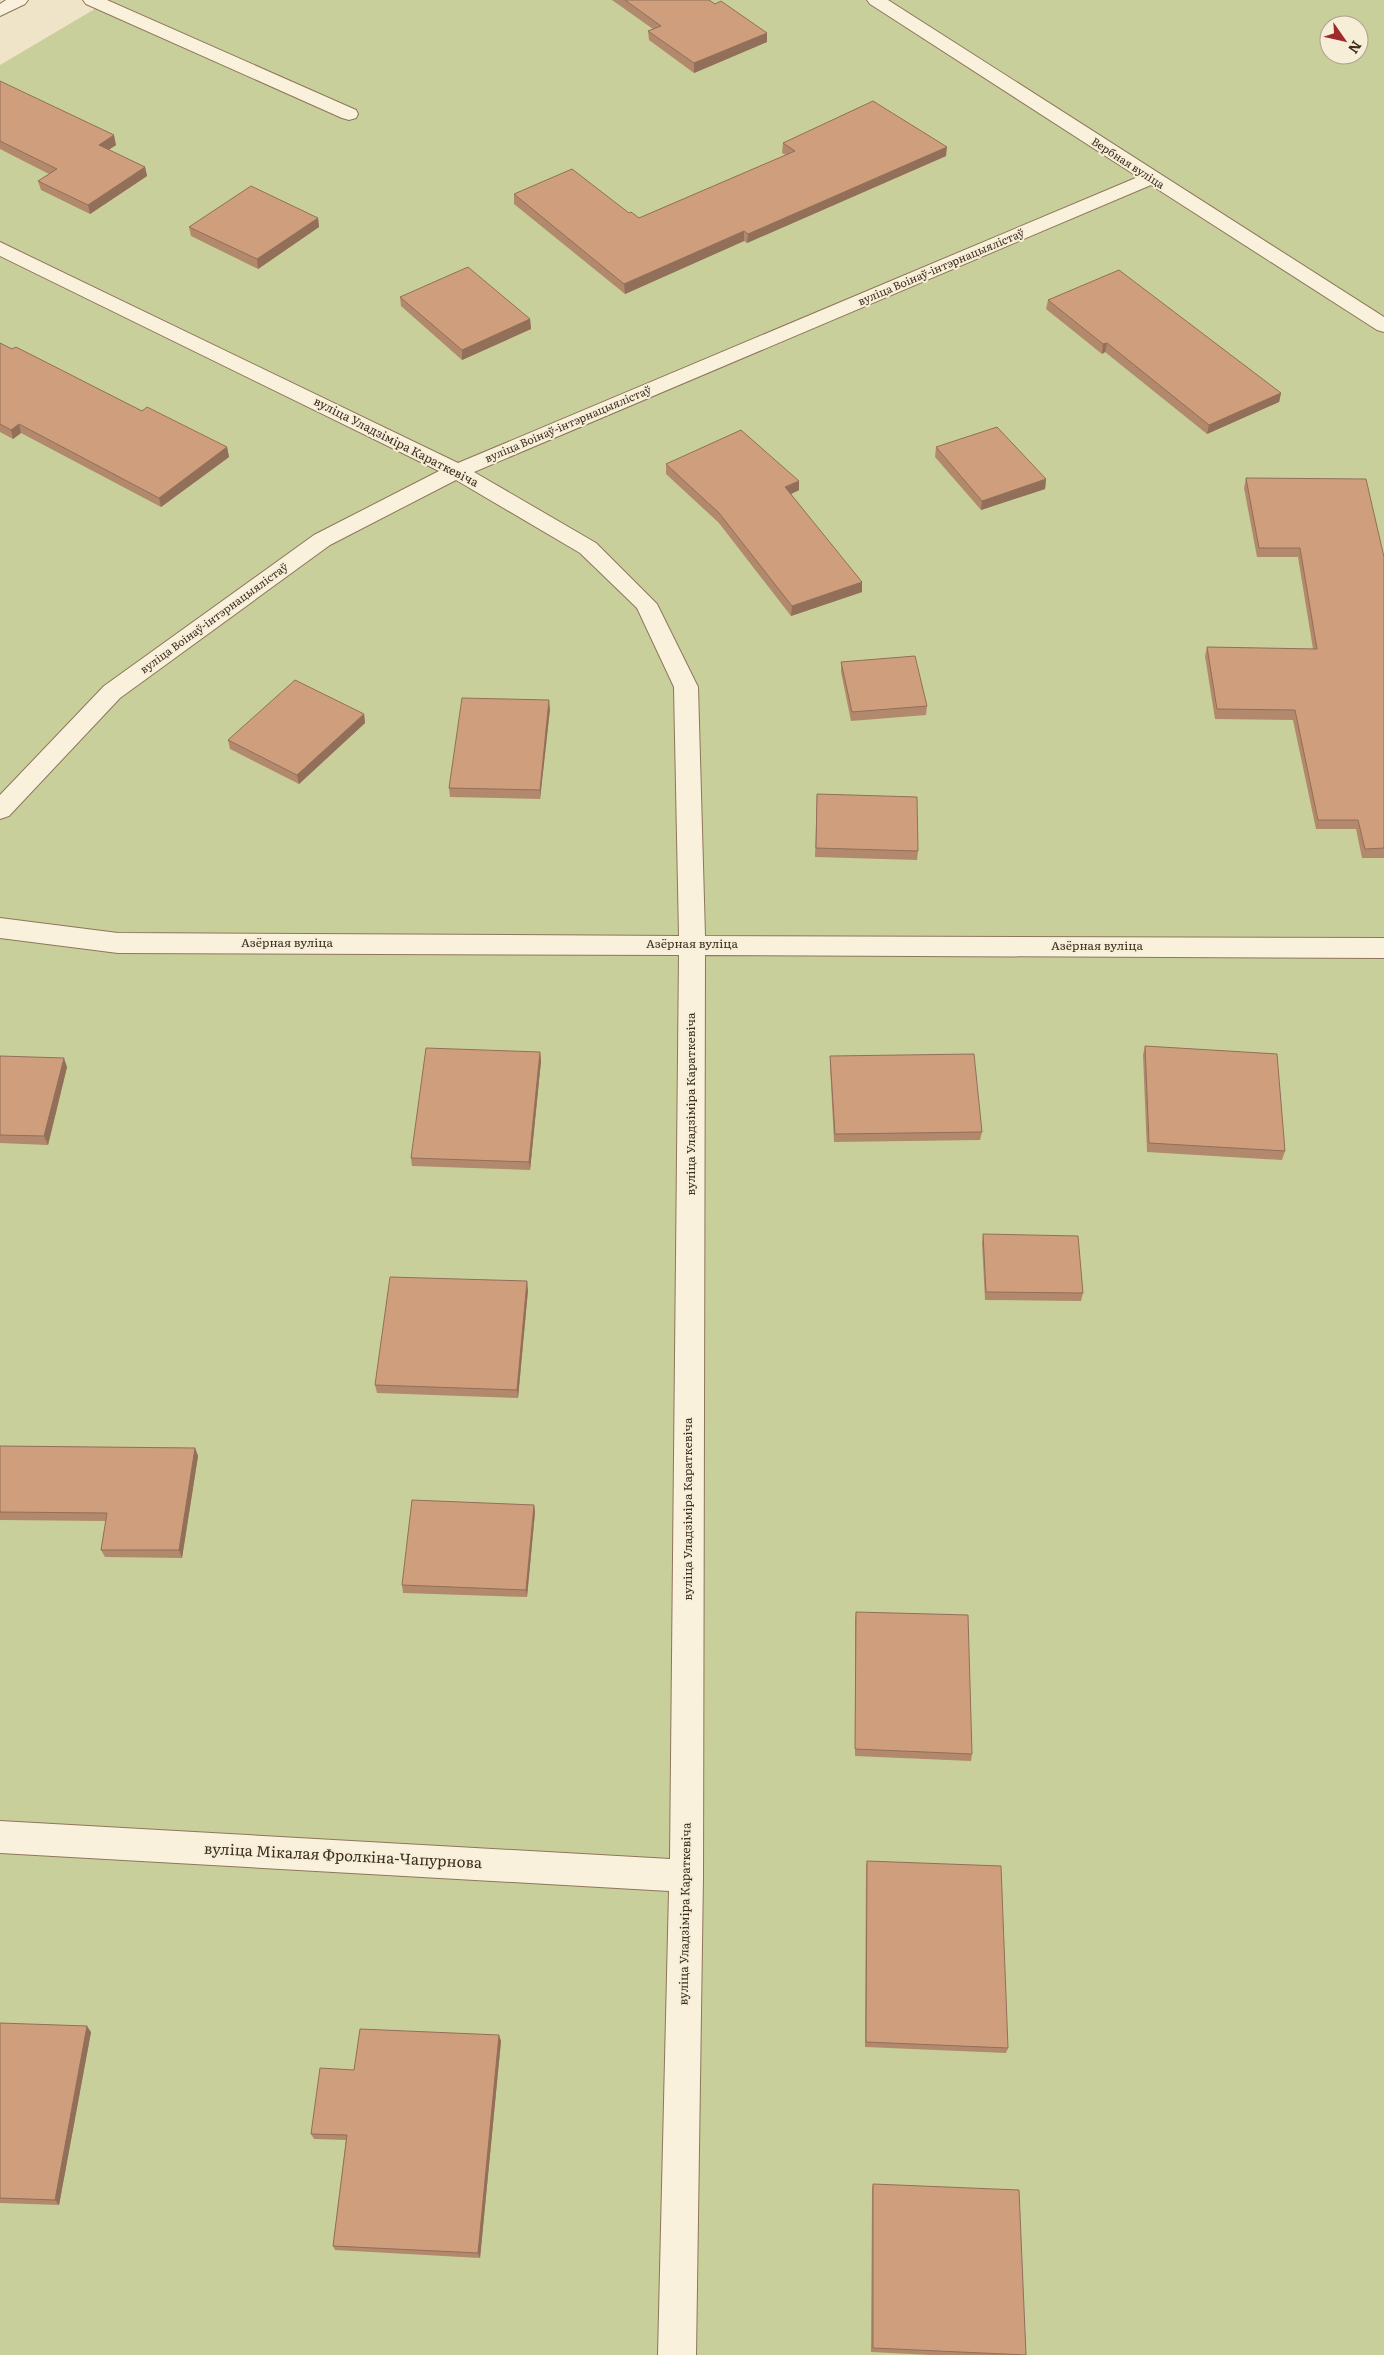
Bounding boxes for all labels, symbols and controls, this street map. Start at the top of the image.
north arrow [1319,15,1369,65]
text: N [1344,37,1367,58]
street label: Вербная вуліца [1089,132,1168,192]
street label: вуліца Воінаў-інтэрнацыялістаў [855,223,1027,308]
street label: вуліца Воінаў-інтэрнацыялістаў [482,380,654,465]
street label: вуліца Уладзіміра Караткевіча [311,392,482,491]
street label: вуліца Воінаў-інтэрнацыялістаў [136,558,291,676]
street label: Азёрная вуліца [241,933,333,951]
street label: Азёрная вуліца [646,934,738,952]
street label: Азёрная вуліца [1051,936,1143,954]
street label: вуліца Уладзіміра Караткевіча [681,1012,699,1195]
street label: вуліца Уладзіміра Караткевіча [678,1417,696,1600]
street label: вуліца Уладзіміра Караткевіча [673,1822,695,2006]
street label: вуліца Мікалая Фролкіна-Чапурнова [203,1836,484,1873]

